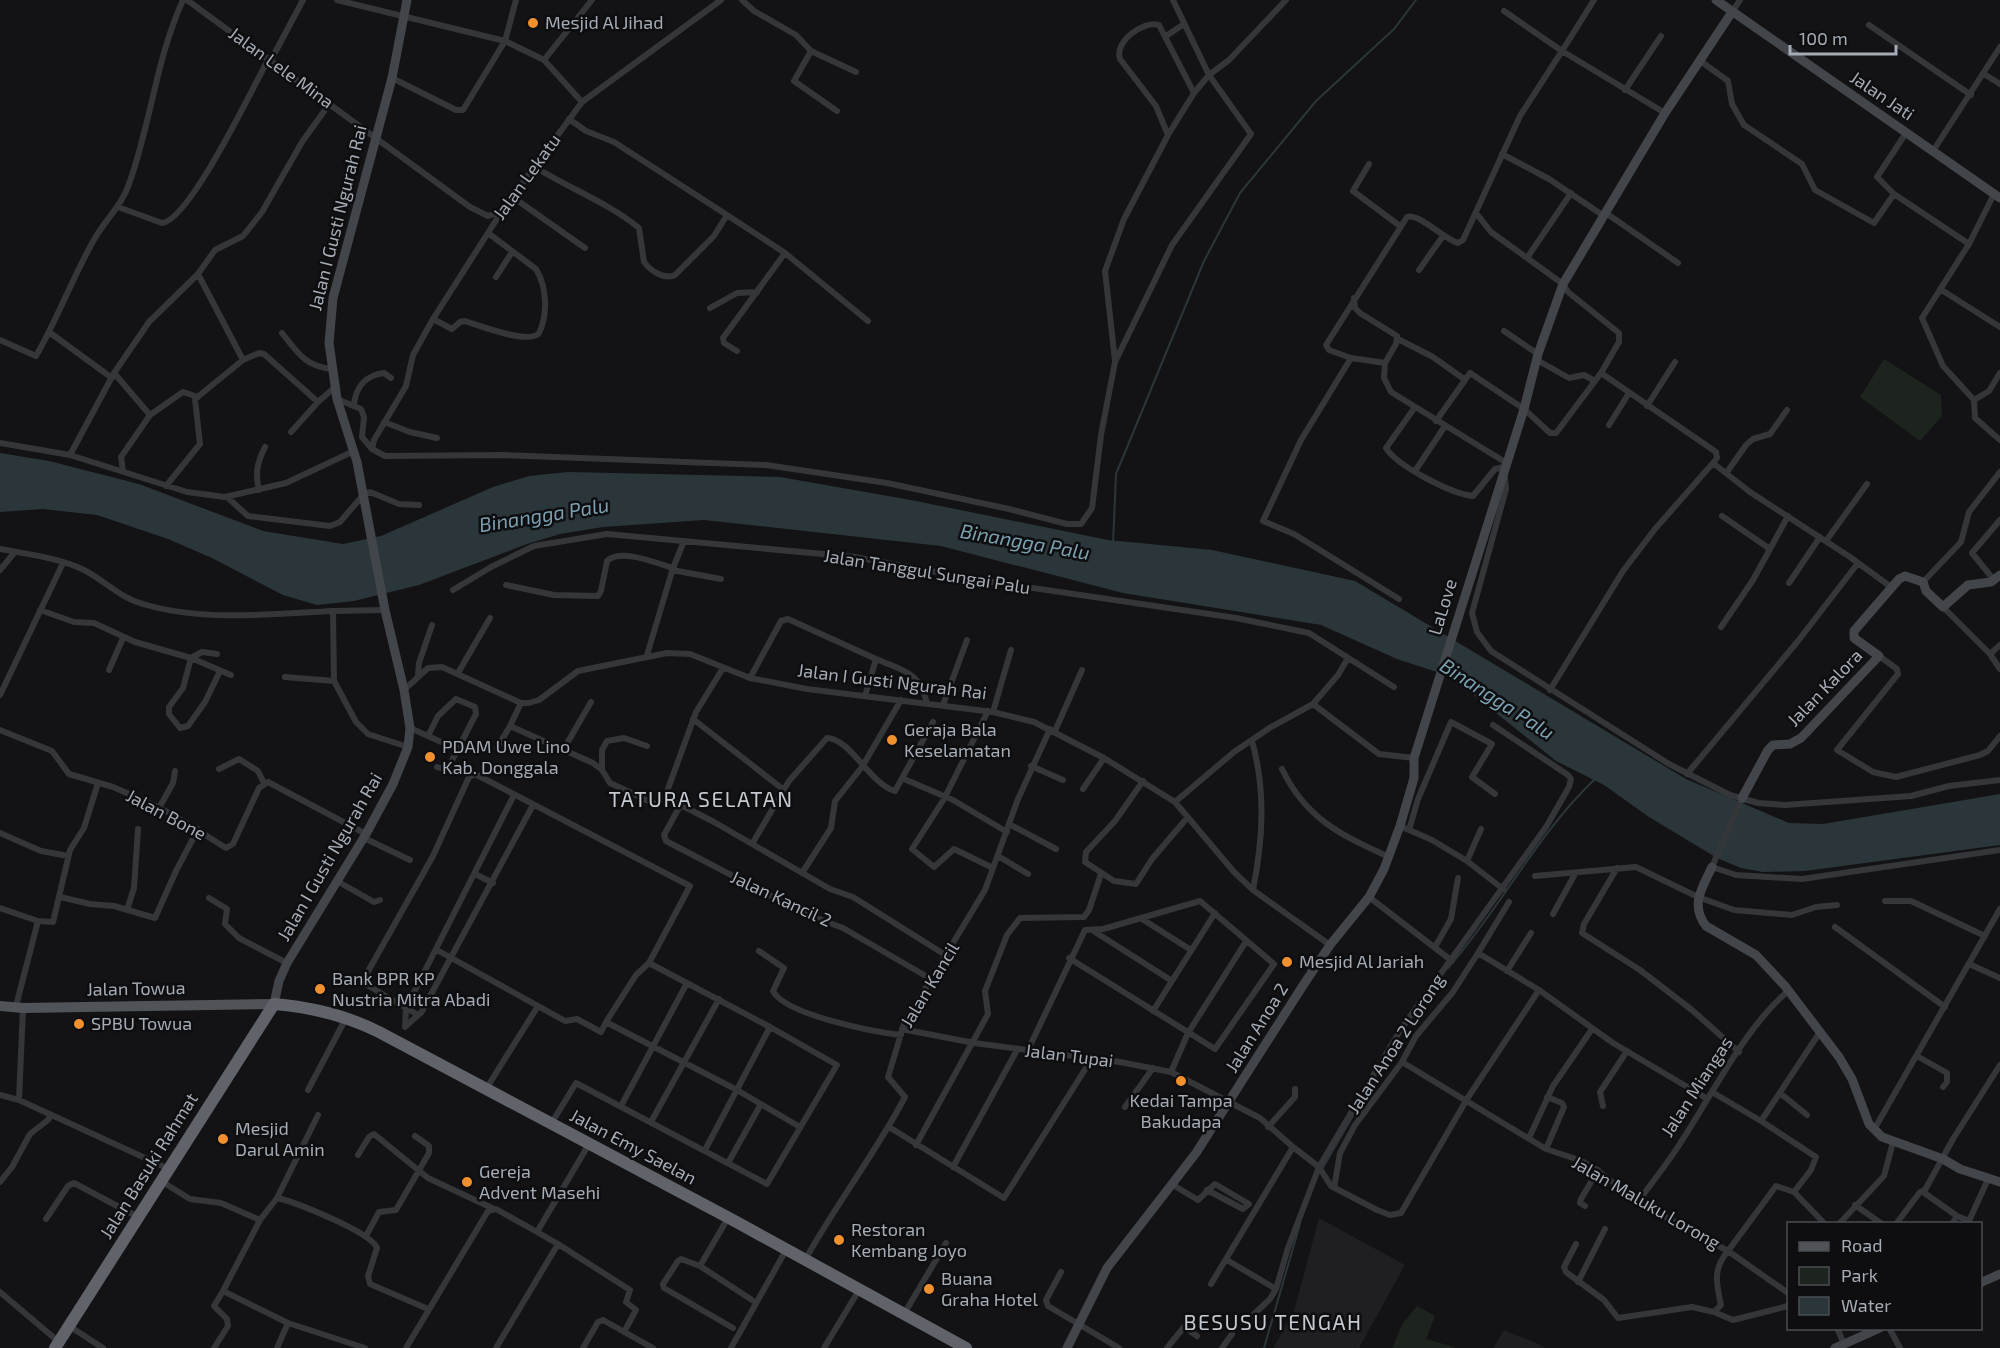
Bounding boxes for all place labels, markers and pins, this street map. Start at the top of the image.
place label: Mesjid Al Jihad [545,11,663,33]
marker: Mesjid Al Jihad [526,16,540,30]
place label: Geraja Bala Keselamatan [904,718,1011,761]
marker: Geraja Bala Keselamatan [885,733,899,747]
place label: PDAM Uwe Lino Kab. Donggala [442,735,570,778]
marker: PDAM Uwe Lino Kab. Donggala [423,750,437,764]
place label: Mesjid Al Jariah [1299,950,1424,972]
marker: Mesjid Al Jariah [1280,955,1294,969]
place label: Bank BPR KP Nustria Mitra Abadi [332,967,490,1010]
marker: Bank BPR KP Nustria Mitra Abadi [313,982,327,996]
place label: SPBU Towua [91,1012,192,1034]
marker: SPBU Towua [72,1017,86,1031]
marker: Kedai Tampa Bakudapa [1174,1074,1188,1088]
place label: Kedai Tampa Bakudapa [1129,1089,1233,1132]
place label: Mesjid Darul Amin [235,1117,325,1160]
marker: Mesjid Darul Amin [216,1132,230,1146]
place label: Gereja Advent Masehi [479,1160,600,1203]
marker: Gereja Advent Masehi [460,1175,474,1189]
place label: Restoran Kembang Joyo [851,1218,967,1261]
marker: Restoran Kembang Joyo [832,1233,846,1247]
place label: Buana Graha Hotel [941,1267,1039,1310]
marker: Buana Graha Hotel [922,1282,936,1296]

